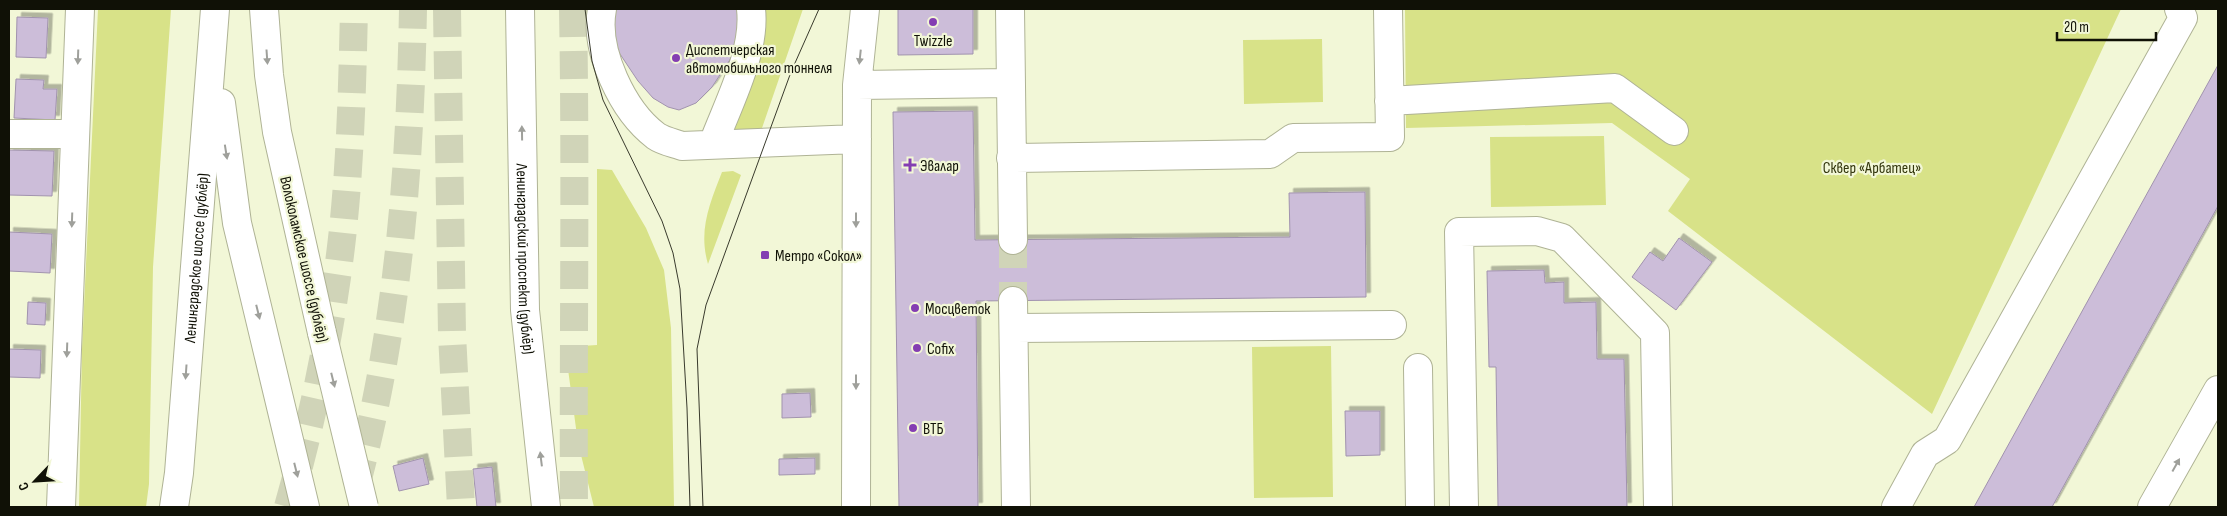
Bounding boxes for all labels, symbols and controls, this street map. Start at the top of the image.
scale bar [2057,10,2156,42]
marker: Twizzle [927,16,939,28]
text: 20 m [2064,18,2089,37]
place label: Twizzle [914,32,952,51]
place label: Диспетчерская автомобильного тоннеля [686,41,832,78]
one-way arrow [74,50,82,66]
one-way arrow [264,50,272,66]
one-way arrow [856,50,864,66]
marker: Диспетчерская автомобильного тоннеля [670,52,682,64]
one-way arrow [518,125,526,141]
one-way arrow [223,145,231,161]
place label: Эвалар [920,157,959,176]
marker: Эвалар [904,159,916,171]
park label: Сквер «Арбатец» [1823,159,1921,178]
street label: Ленинградский проспект (дублёр) [512,162,538,355]
street label: Ленинградское шоссе (дублёр) [181,173,213,345]
street label: Волоколамское шоссе (дублёр) [275,175,332,344]
one-way arrow [67,212,75,228]
one-way arrow [852,212,860,228]
place label: Метро «Сокол» [775,247,862,266]
marker: Метро «Сокол» [759,249,771,261]
place label: Мосцветок [925,300,991,319]
marker: Мосцветок [909,302,921,314]
one-way arrow [254,304,262,319]
place label: Cofix [927,340,954,359]
one-way arrow [62,342,70,358]
marker: Cofix [911,342,923,354]
one-way arrow [182,364,190,380]
one-way arrow [329,373,337,388]
one-way arrow [852,374,860,390]
place label: ВТБ [923,420,944,439]
marker: ВТБ [907,422,919,434]
one-way arrow [537,451,545,467]
north arrow [10,456,60,506]
one-way arrow [2172,458,2181,471]
one-way arrow [292,462,300,477]
text: С [14,479,33,493]

